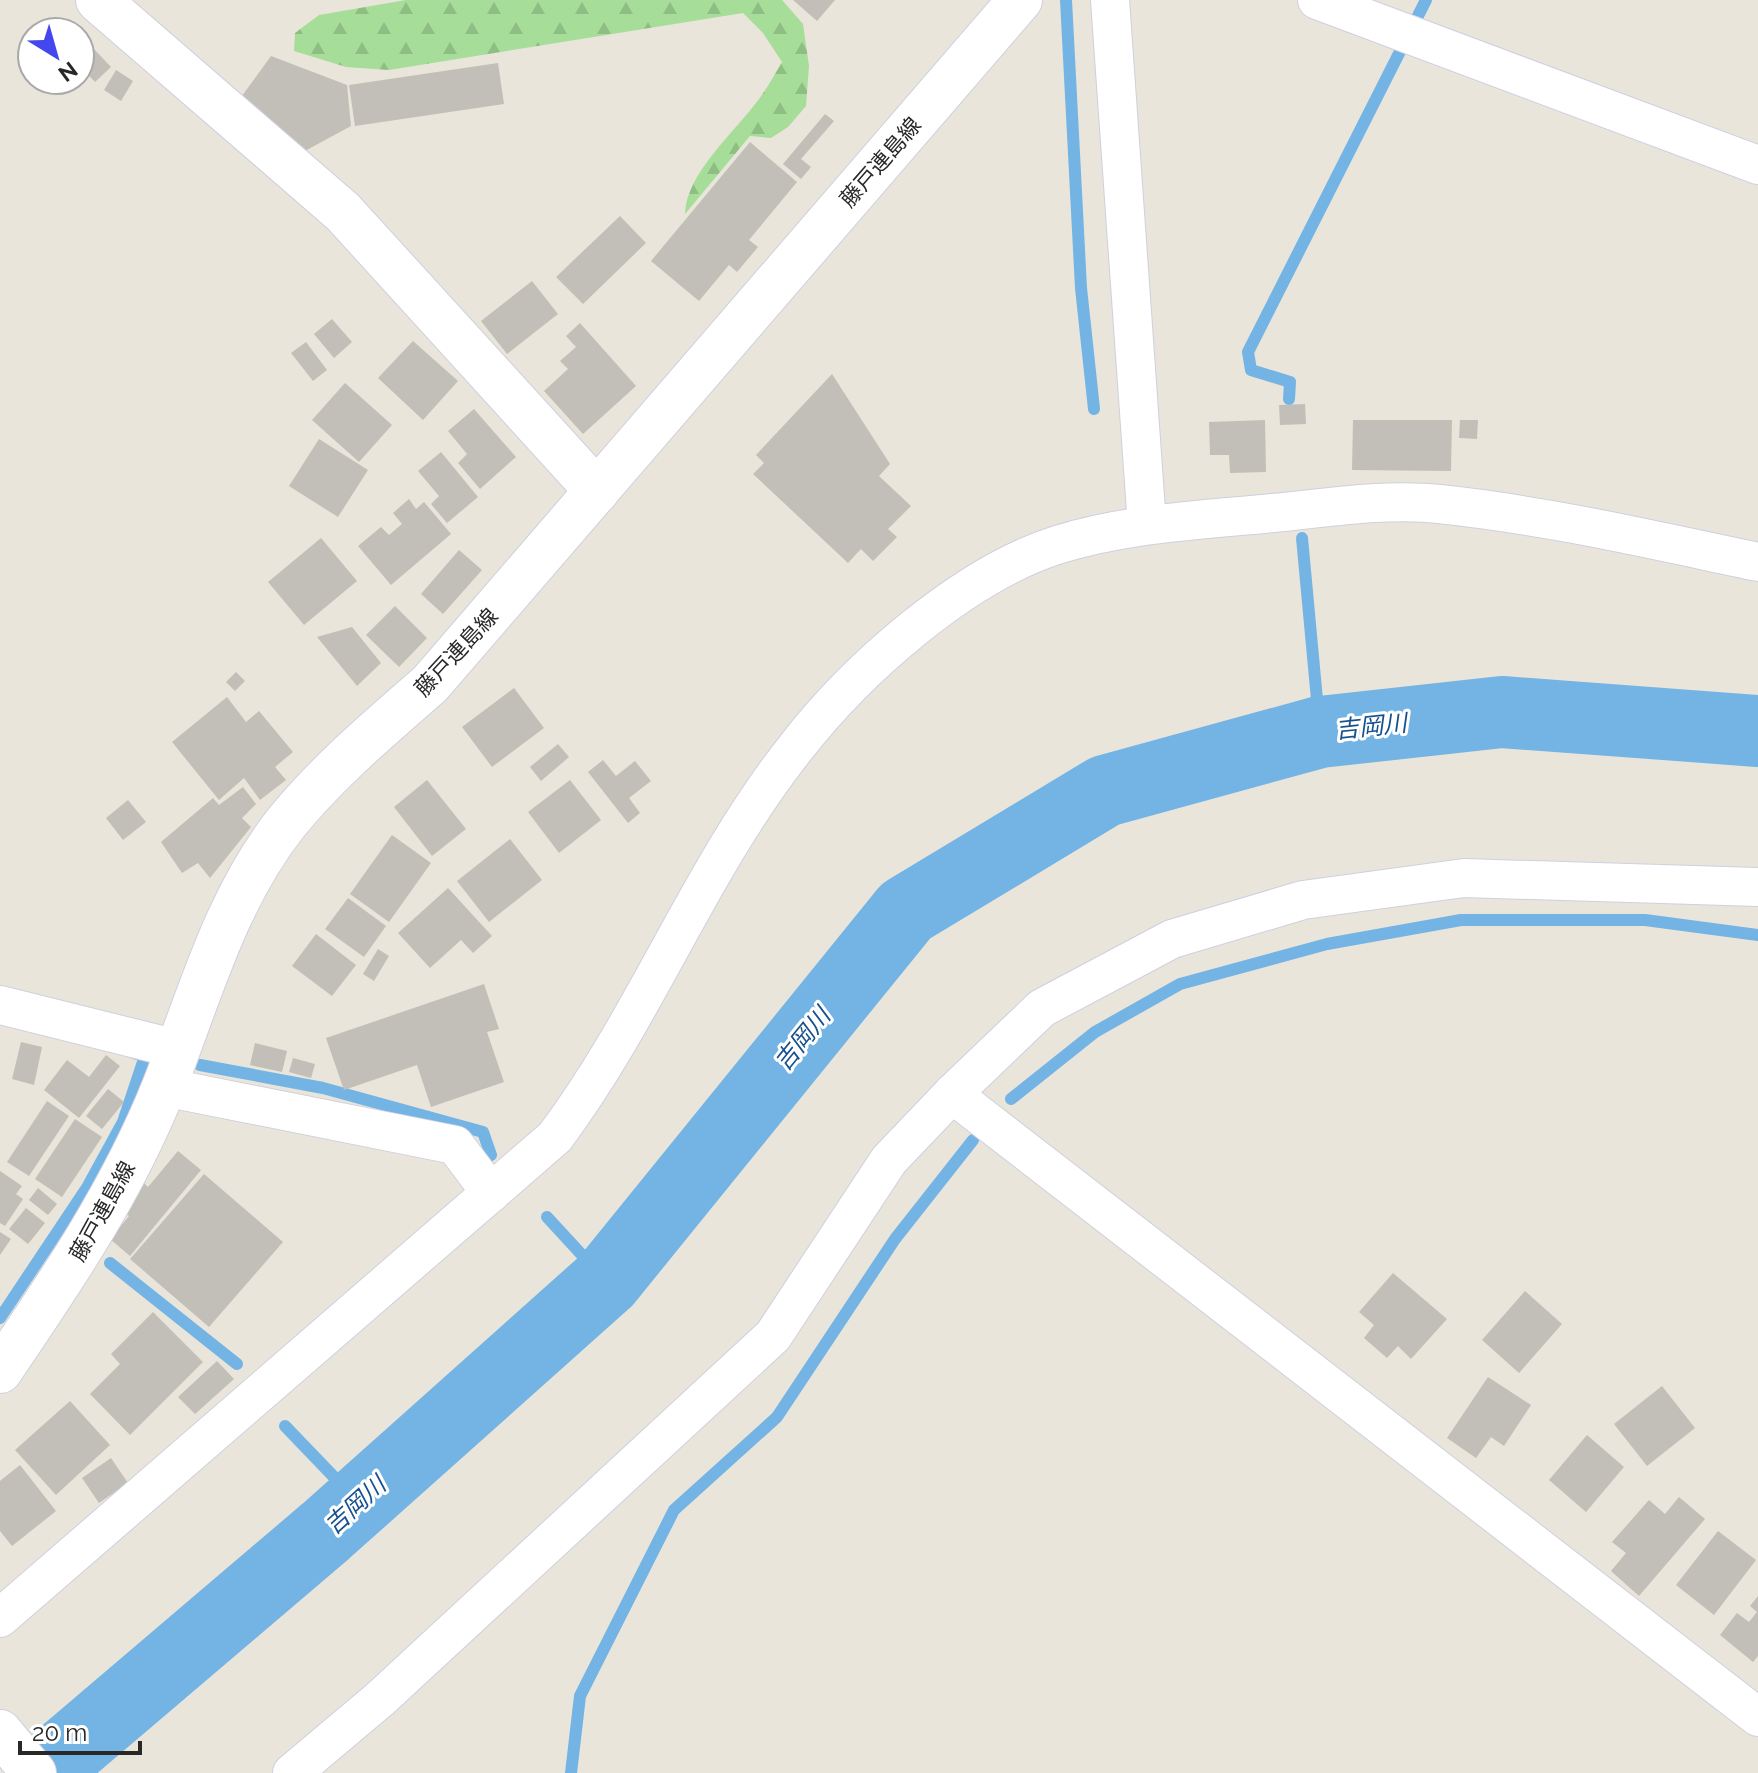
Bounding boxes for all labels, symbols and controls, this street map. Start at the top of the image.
north arrow [16,16,96,96]
text: N [54,57,83,87]
street label: 藤戸連島線 [834,112,926,212]
street label: 藤戸連島線 [409,603,503,701]
water label: 吉岡川 [1334,708,1411,744]
water label: 吉岡川 [768,1000,838,1076]
street label: 藤戸連島線 [64,1157,140,1265]
water label: 吉岡川 [319,1468,394,1540]
scale bar [20,1705,140,1755]
text: 20 m [32,1718,87,1747]

